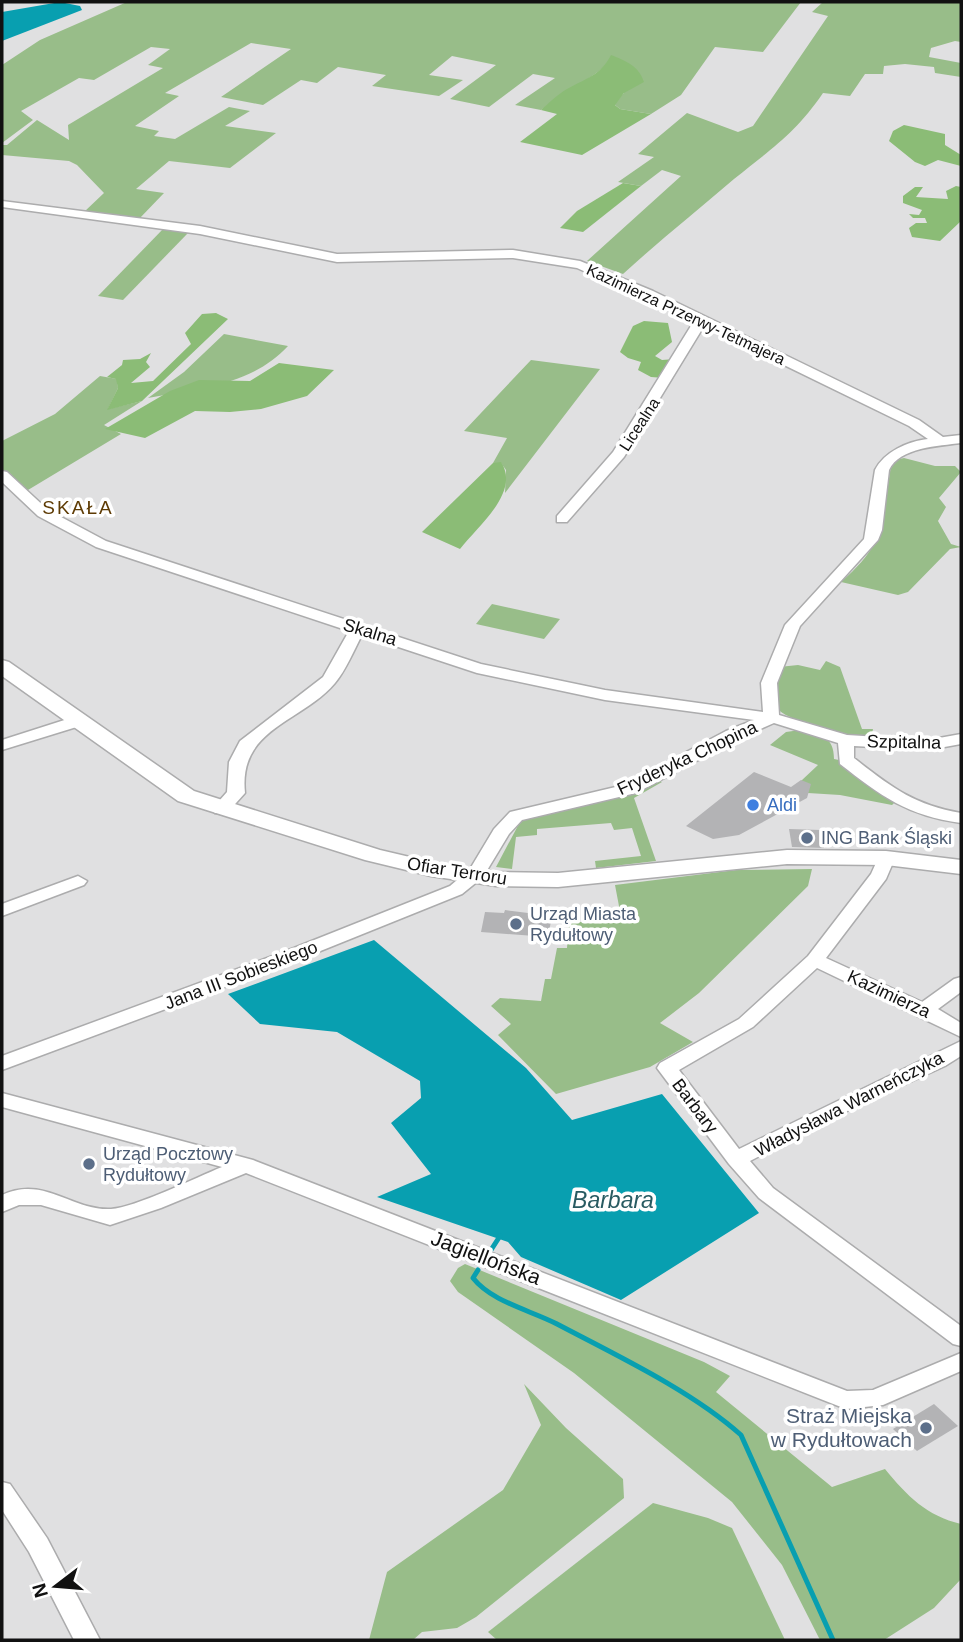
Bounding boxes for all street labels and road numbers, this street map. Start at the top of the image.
street label: Kazimierza Przerwy-Tetmajera [584,261,788,368]
street label: Licealna [616,395,663,454]
street label: Skalna [341,614,400,650]
street label: Fryderyka Chopina [614,716,761,799]
street label: Szpitalna [867,731,942,753]
street label: Ofiar Terroru [406,853,508,889]
street label: Jana III Sobieskiego [162,937,320,1013]
street label: Kazimierza [844,966,934,1022]
street label: Władysława Warneńczyka [751,1047,948,1160]
street label: Barbary [668,1075,722,1137]
street label: Jagiellońska [428,1226,545,1289]

